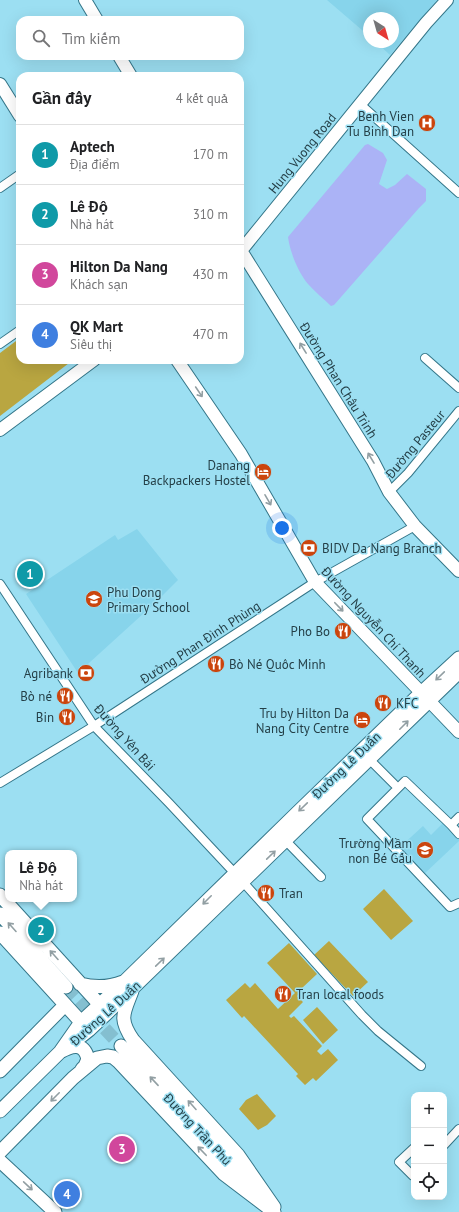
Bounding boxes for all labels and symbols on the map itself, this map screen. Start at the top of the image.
north arrow [363,12,399,48]
place label: Benh Vien Tu Binh Dan [347,108,414,140]
street label: Hung Vuong Road [265,110,340,197]
hospital icon: Benh Vien Tu Binh Dan [417,113,437,133]
street label: Đường Phan Châu Trinh [295,318,381,442]
one-way arrow [298,342,306,354]
one-way arrow [195,386,203,397]
street label: Đường Pasteur [381,406,449,483]
one-way arrow [367,452,375,464]
place label: Danang Backpackers Hostel [143,457,250,489]
hotel icon: Danang Backpackers Hostel [253,462,273,482]
one-way arrow [264,494,272,506]
your location [272,518,292,538]
bank icon: BIDV Da Nang Branch [299,538,319,558]
place label: BIDV Da Nang Branch [322,540,442,557]
pin: 1 [17,559,43,589]
street label: Đường Nguyễn Chí Thanh [317,562,430,682]
place label: Phu Dong Primary School [107,584,190,616]
school or university icon: Phu Dong Primary School [84,589,104,609]
street label: Đường Phan Đình Phùng [136,597,264,688]
one-way arrow [334,602,344,612]
restaurant icon: Pho Bo [333,621,353,641]
place label: Pho Bo [291,623,330,640]
restaurant icon: Bò Né Quôc Minh [206,654,226,674]
place label: Bò Né Quôc Minh [229,656,326,673]
bank icon: Agribank [76,663,96,683]
place label: Agribank [24,665,74,682]
one-way arrow [435,671,445,680]
restaurant icon: Bò né [55,686,75,706]
place label: Bò né [20,688,52,705]
restaurant icon: KFC [373,693,393,713]
place label: KFC [396,695,418,712]
street label: Đường Yên Bái [90,700,159,774]
place label: Tru by Hilton Da Nang City Centre [256,705,349,737]
restaurant icon: Bin [57,707,77,727]
place label: Bin [36,709,54,726]
hotel icon: Tru by Hilton Da Nang City Centre [352,710,372,730]
one-way arrow [399,720,409,730]
street label: Đường Lê Duẩn [308,728,384,803]
one-way arrow [298,802,308,812]
place label: Trường Mầm non Bé Gấu [339,835,412,867]
school or university icon: Trường Mầm non Bé Gấu [415,840,435,860]
one-way arrow [266,850,276,860]
restaurant icon: Tran [256,883,276,903]
place label: Tran [279,885,303,902]
one-way arrow [202,896,212,905]
pin: 2 [28,915,54,945]
one-way arrow [7,922,16,932]
one-way arrow [49,950,59,960]
one-way arrow [155,957,165,967]
street label: Đường Lê Duẩn [66,977,144,1050]
restaurant icon: Tran local foods [273,984,293,1004]
place label: Tran local foods [296,986,384,1003]
one-way arrow [149,1076,158,1086]
street label: Đường Trần Phú [159,1089,235,1169]
one-way arrow [50,1092,60,1102]
one-way arrow [188,1100,197,1110]
pin: 3 [109,1134,135,1164]
one-way arrow [197,1146,207,1156]
pin: 4 [54,1179,80,1209]
one-way arrow [23,1182,33,1191]

